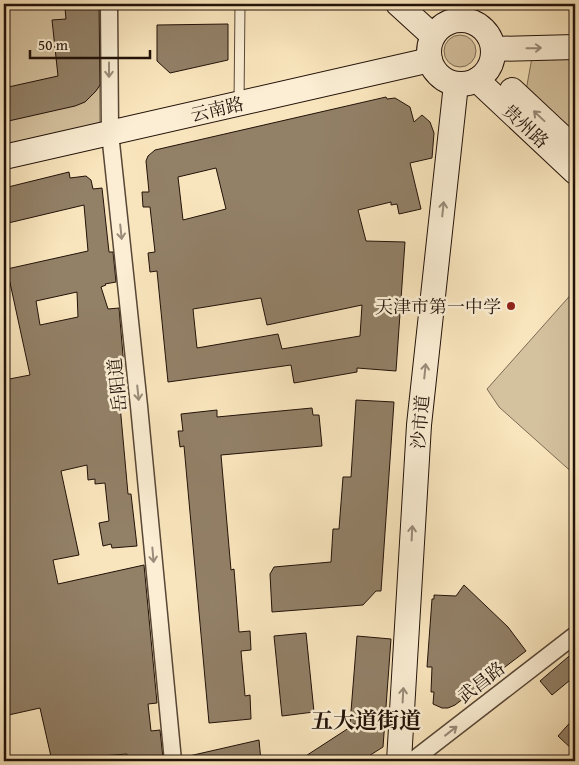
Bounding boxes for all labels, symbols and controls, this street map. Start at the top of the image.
scale bar [30,28,150,60]
text: 50 m [38,34,69,55]
one-way arrow [526,43,542,53]
one-way arrow [104,62,114,78]
street label: 云南路 [188,90,246,128]
street label: 贵州路 [497,98,555,154]
one-way arrow [533,110,546,122]
one-way arrow [438,202,447,218]
one-way arrow [116,224,125,240]
place label: 天津市第一中学 [375,293,501,320]
marker: 天津市第一中学 [505,300,517,312]
street label: 岳阳道 [101,357,133,413]
one-way arrow [420,363,430,379]
one-way arrow [133,385,143,401]
street label: 沙市道 [404,394,436,450]
one-way arrow [408,525,417,541]
one-way arrow [149,547,158,563]
street label: 武昌路 [451,655,511,709]
one-way arrow [398,687,407,703]
district label: 五大道街道 [311,704,421,736]
one-way arrow [444,726,457,737]

